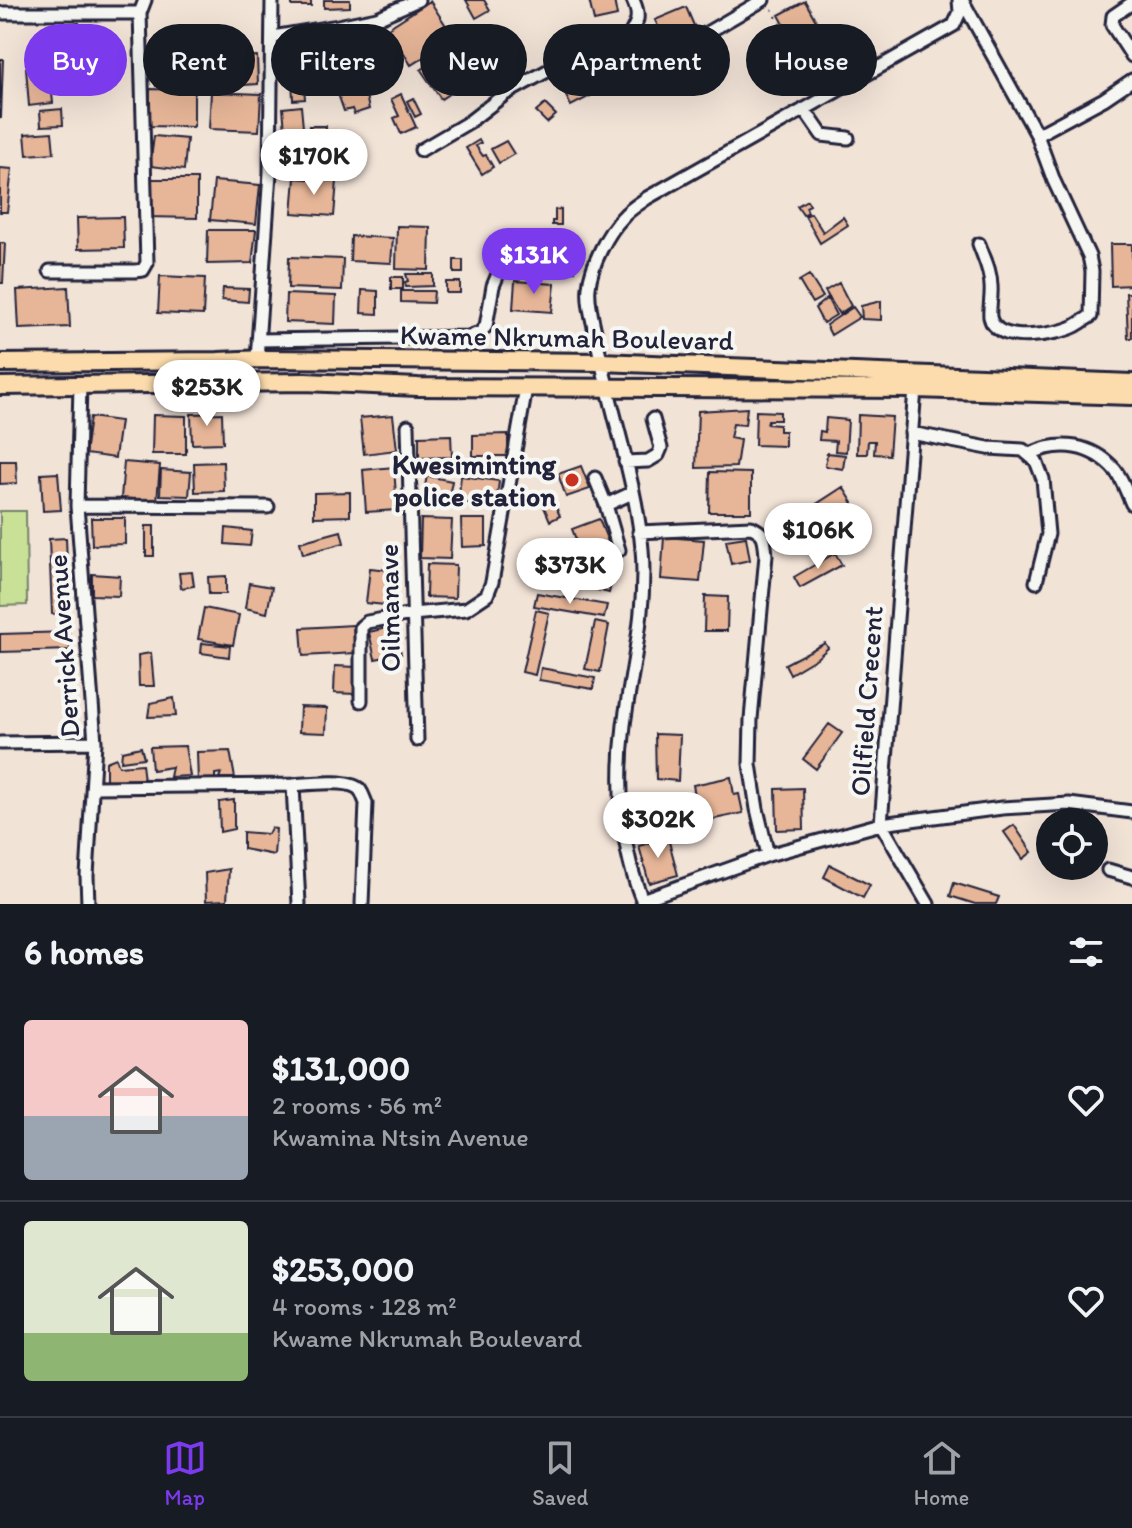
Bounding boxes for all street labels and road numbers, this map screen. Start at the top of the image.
street label: Kwame Nkrumah Boulevard [400,317,735,357]
street label: Oilmanave [371,543,407,673]
street label: Derrick Avenue [40,553,86,739]
street label: Oilfield Crecent [842,605,890,797]

